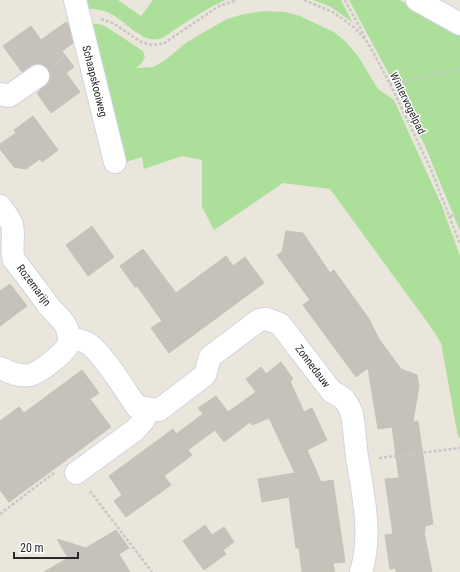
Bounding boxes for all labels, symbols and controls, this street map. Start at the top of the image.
street label: Schaapskooiweg [79,44,110,118]
street label: Wintervogelpad [387,70,428,136]
street label: Rozemarijn [14,262,53,309]
street label: Zonnedauw [292,342,333,390]
scale bar [14,534,78,560]
text: 20 m [20,541,44,555]

